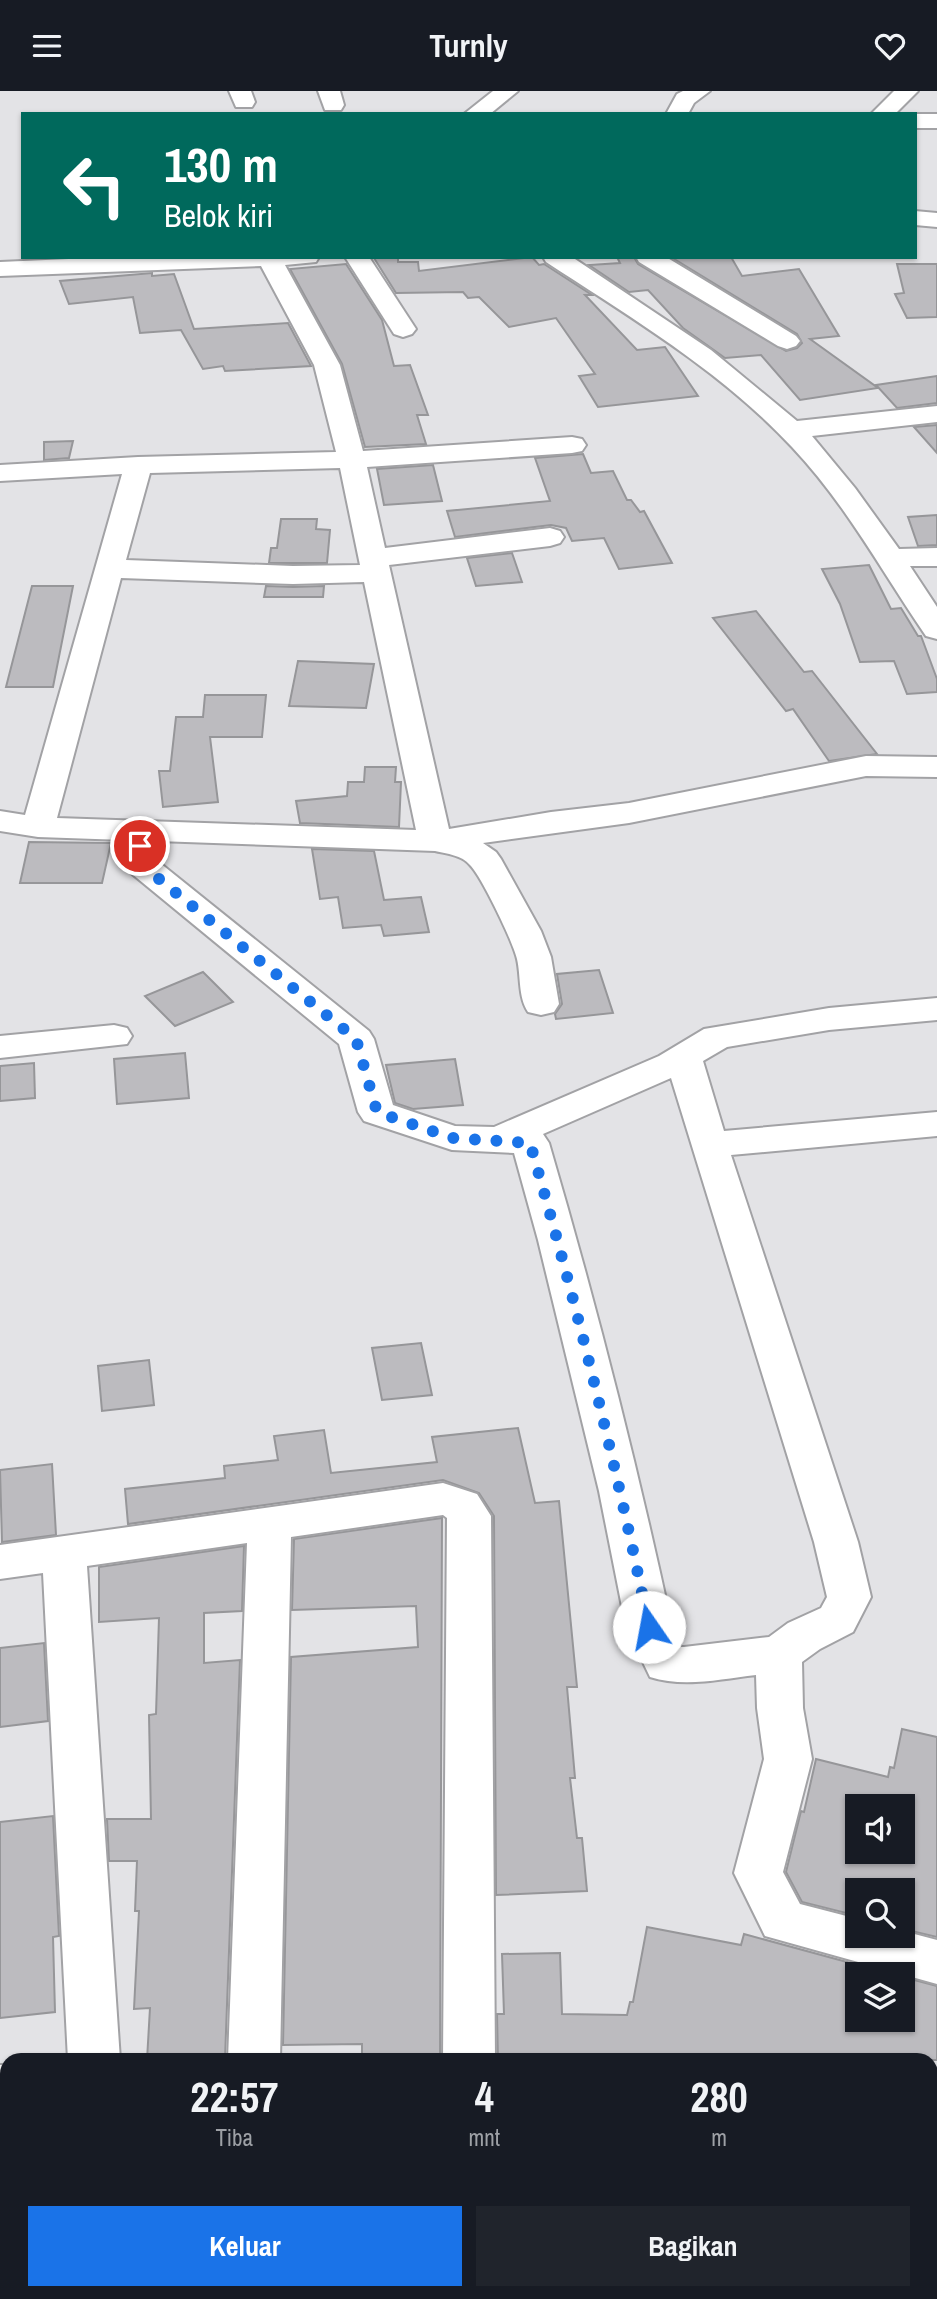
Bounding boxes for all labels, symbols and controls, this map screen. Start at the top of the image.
text: Turnly [429,24,508,67]
icon: menu [28,27,66,65]
icon: heart [871,27,909,65]
text: 130 m [164,131,278,197]
icon: left [49,140,140,231]
text: Belok kiri [164,194,273,237]
pin [110,816,170,876]
icon: arrive [121,827,159,865]
position arrow [612,1590,686,1664]
map controls [845,1794,915,2032]
button: sound [845,1794,915,1864]
button: search [845,1878,915,1948]
button: layers [845,1962,915,2032]
text: 22:57 [190,2069,278,2125]
text: 4 [475,2069,494,2125]
text: 280 [690,2069,748,2125]
text: Tiba [216,2122,253,2153]
text: mnt [469,2122,500,2153]
text: m [711,2122,727,2153]
button: Keluar [28,2206,462,2286]
button: Bagikan [476,2206,910,2286]

